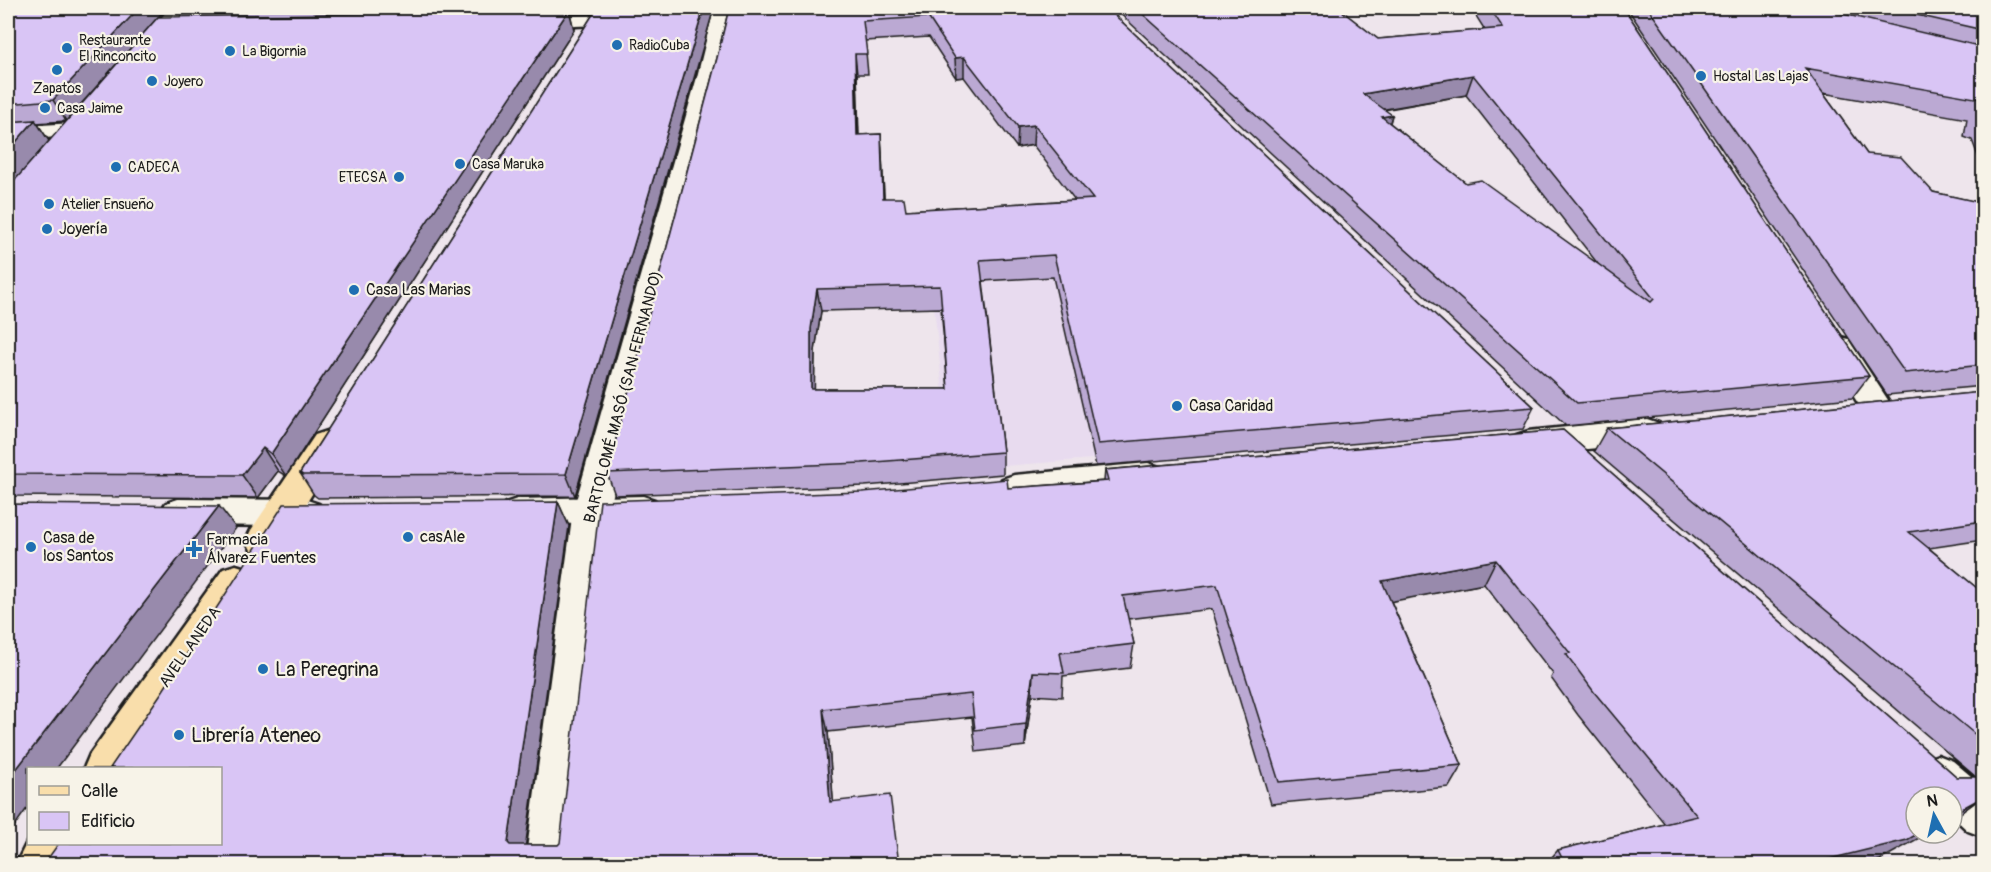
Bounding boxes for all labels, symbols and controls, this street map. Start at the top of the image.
place label: Restaurante El Rinconcito [79,32,157,65]
place label: RadioCuba [629,37,690,54]
marker: RadioCuba [610,38,624,52]
marker: Restaurante El Rinconcito [60,41,74,55]
place label: La Bigornia [242,43,306,60]
marker: La Bigornia [223,44,237,58]
marker: Zapatos [50,63,64,77]
place label: Hostal Las Lajas [1713,68,1809,85]
marker: Hostal Las Lajas [1694,69,1708,83]
place label: Joyero [164,73,204,90]
marker: Joyero [145,74,159,88]
place label: Zapatos [33,80,82,97]
place label: Casa Jaime [57,100,123,117]
marker: Casa Jaime [38,101,52,115]
place label: Casa Maruka [472,156,544,173]
marker: Casa Maruka [453,157,467,171]
place label: CADECA [128,159,180,176]
marker: CADECA [109,160,123,174]
place label: ETECSA [339,169,387,186]
marker: ETECSA [392,170,406,184]
place label: Atelier Ensueño [61,196,154,213]
marker: Atelier Ensueño [42,197,56,211]
place label: Joyería [59,219,107,239]
marker: Joyería [40,222,54,236]
street label: BARTOLOMÉ MASÓ (SAN FERNANDO) [579,268,666,525]
place label: Casa Las Marias [366,280,471,300]
marker: Casa Las Marias [347,283,361,297]
place label: Casa Caridad [1189,396,1273,416]
marker: Casa Caridad [1170,399,1184,413]
place label: casAle [420,527,465,547]
place label: Casa de los Santos [43,528,113,566]
place label: Farmacia Álvarez Fuentes [206,530,316,568]
marker: casAle [401,530,415,544]
marker: Casa de los Santos [24,540,38,554]
marker: Farmacia Álvarez Fuentes [187,542,201,556]
street label: AVELLANEDA [155,603,225,691]
place label: La Peregrina [275,657,379,682]
marker: La Peregrina [256,662,270,676]
place label: Librería Ateneo [191,723,321,748]
marker: Librería Ateneo [172,728,186,742]
legend [27,767,222,845]
text: Calle [81,780,118,803]
north arrow [1904,785,1964,845]
text: N [1925,790,1939,812]
text: Edificio [81,810,135,833]

